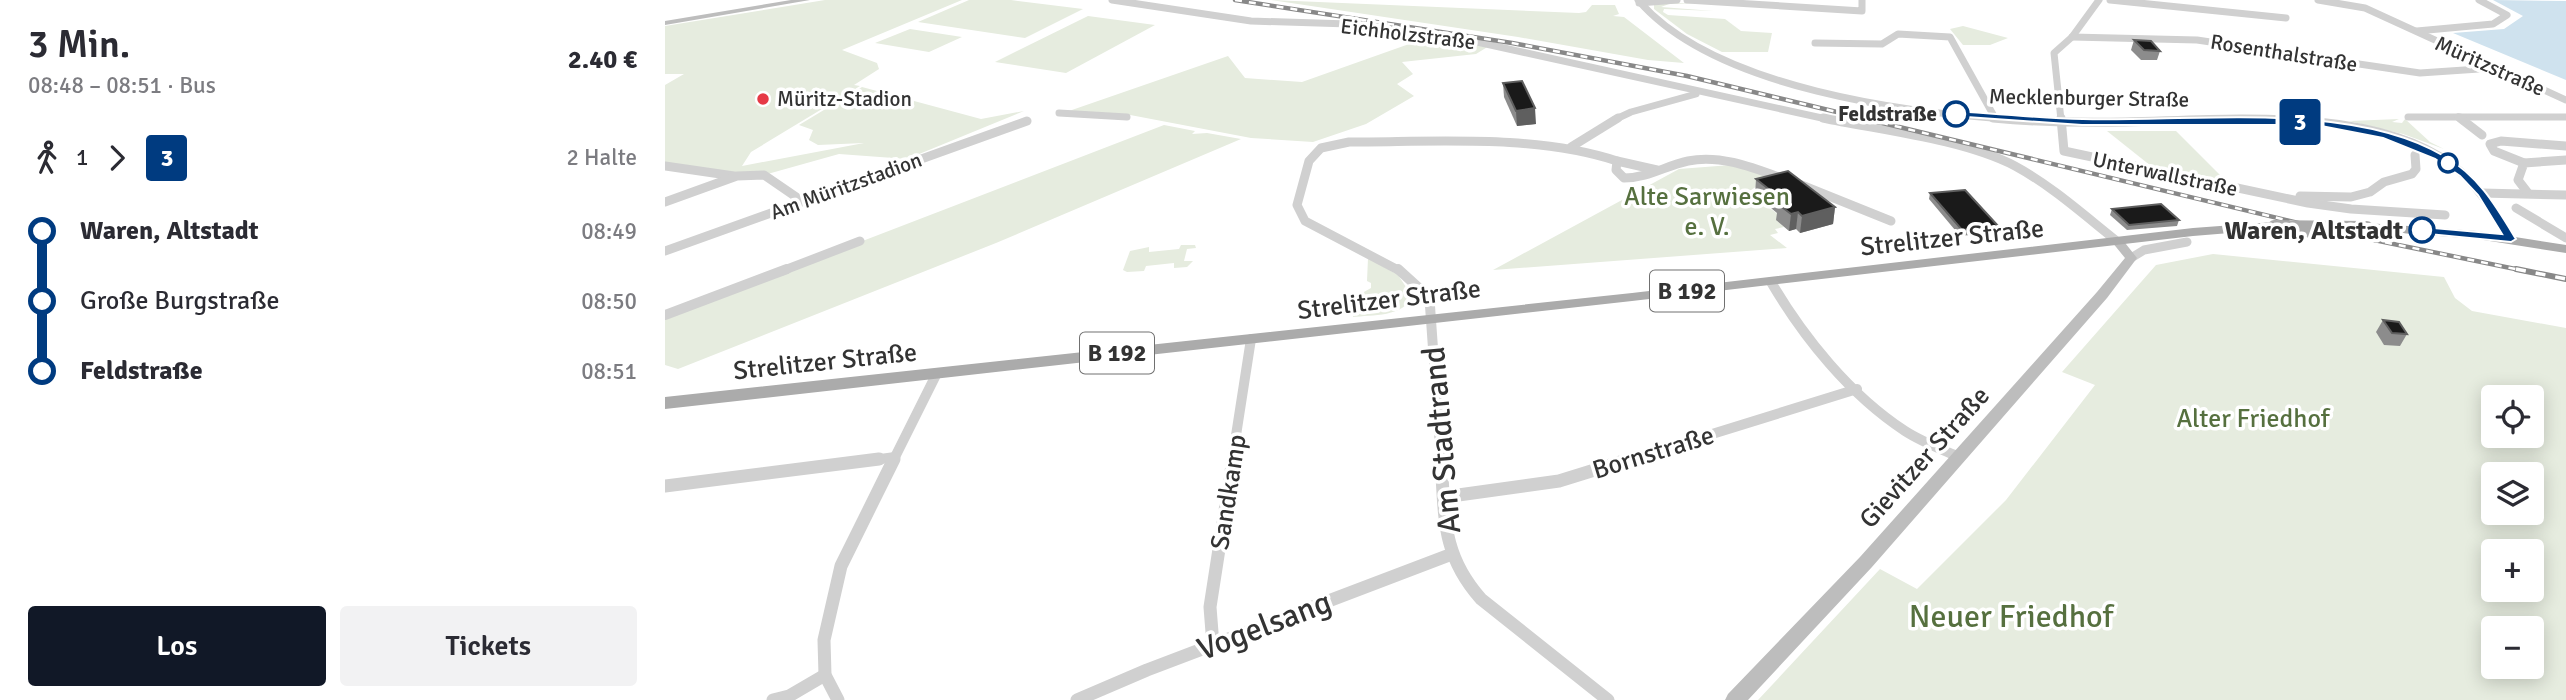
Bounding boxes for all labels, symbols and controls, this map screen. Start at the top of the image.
street label: Eichholzstraße [1339,13,1477,55]
text: 3 Min. [28,21,130,68]
street label: Rosenthalstraße [2209,29,2359,77]
street label: Müritzstraße [2431,30,2549,102]
text: 2.40 € [568,44,637,76]
text: 08:48 – 08:51 · Bus [28,71,216,100]
street label: Mecklenburger Straße [1989,83,2189,113]
place label: Müritz-Stadion [777,86,912,112]
marker: Müritz-Stadion [755,91,771,107]
line badge: 3 [2277,99,2323,145]
place label: Feldstraße [1838,101,1937,127]
marker: Feldstraße [1943,101,1969,127]
text: 3 [2294,107,2306,137]
icon: walk [28,139,66,177]
icon: forward [98,139,136,177]
text: 1 [76,143,88,172]
text: 3 [160,143,173,173]
text: 2 Halte [567,143,637,172]
street label: Am Müritzstadion [767,146,925,226]
street label: Unterwallstraße [2090,146,2240,202]
unlabelled marker [2438,153,2458,173]
park label: Alte Sarwiesen e. V. [1624,181,1790,243]
street label: Strelitzer Straße [1859,212,2046,264]
text: Waren, Altstadt [80,215,259,247]
place label: Waren, Altstadt [2224,215,2403,247]
text: 08:49 [581,217,637,246]
marker: Waren, Altstadt [2409,217,2435,243]
road number: B 192 [1650,270,1724,312]
street label: Strelitzer Straße [1296,273,1483,327]
text: Große Burgstraße [80,285,280,317]
text: 08:50 [581,287,637,316]
road number: B 192 [1080,332,1154,374]
street label: Strelitzer Straße [732,336,919,388]
street label: Am Stadtrand [1414,345,1469,535]
text: Feldstraße [80,355,203,387]
text: 08:51 [581,357,637,386]
street label: Gievitzer Straße [1853,380,1997,535]
map controls [2481,385,2544,679]
button: locate [2481,385,2544,448]
park label: Alter Friedhof [2176,403,2331,435]
street label: Bornstraße [1589,419,1718,487]
street label: Sandkamp [1204,432,1254,552]
button: layers [2481,462,2544,525]
button: + [2481,539,2544,602]
street label: Vogelsang [1192,582,1337,669]
park label: Neuer Friedhof [1909,597,2115,636]
button: Los [28,606,326,686]
button: Tickets [340,606,637,686]
button: − [2481,616,2544,679]

